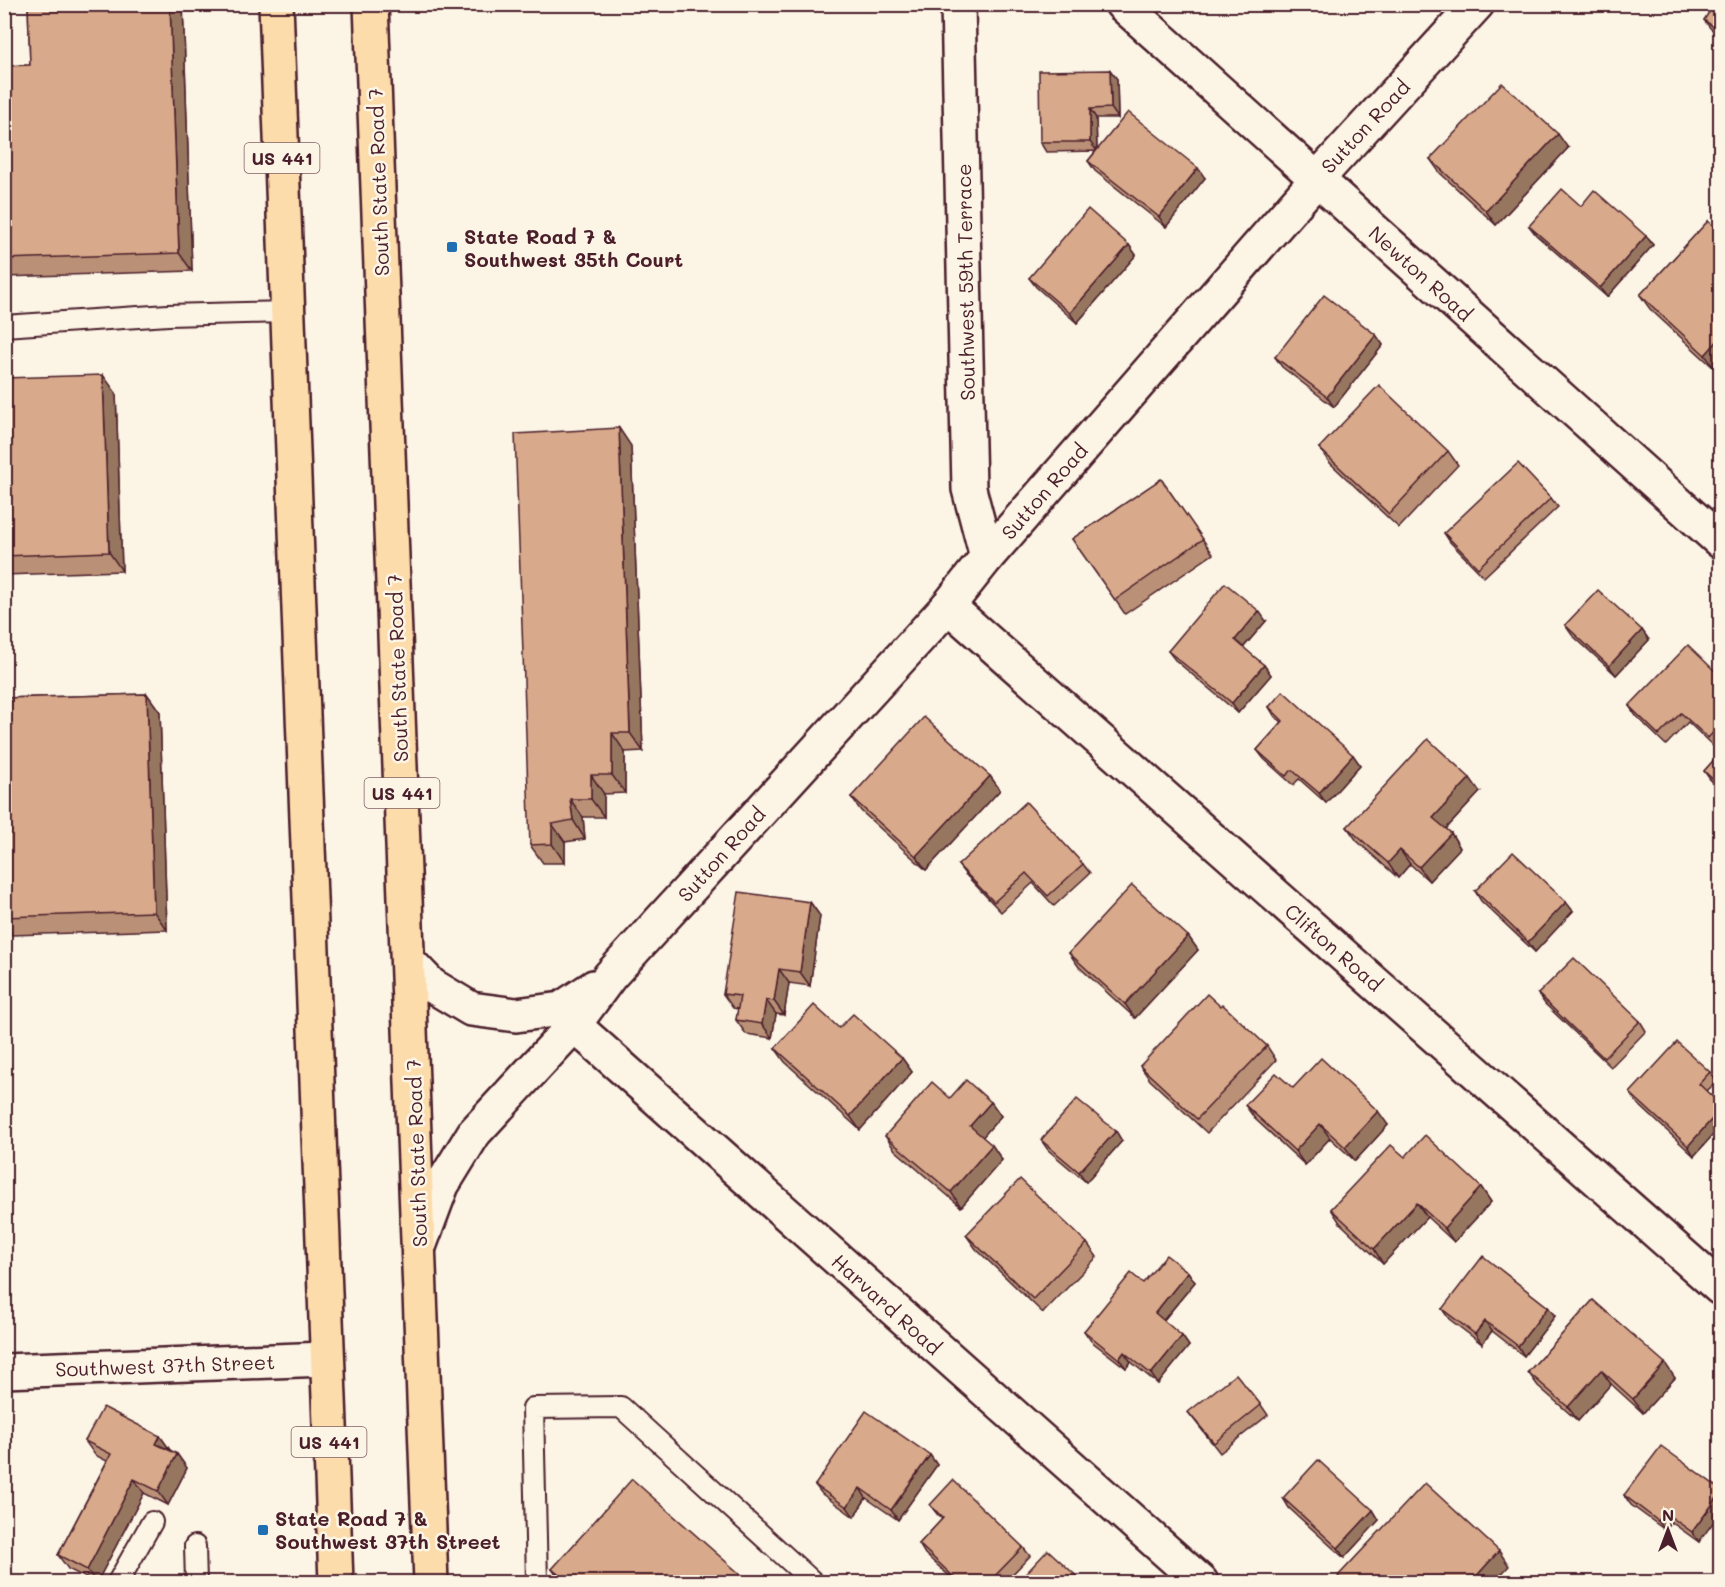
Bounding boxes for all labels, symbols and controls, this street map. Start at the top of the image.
street label: Sutton Road [1315,74,1415,178]
street label: South State Road 7 [362,88,394,276]
road number: US 441 [244,143,320,173]
street label: Southwest 59th Terrace [950,163,980,401]
street label: Newton Road [1364,220,1478,326]
place label: State Road 7 & Southwest 35th Court [464,223,683,272]
marker: State Road 7 & Southwest 35th Court [445,240,459,254]
street label: Sutton Road [995,438,1093,544]
street label: South State Road 7 [381,574,413,762]
road number: US 441 [364,778,440,808]
street label: Sutton Road [672,801,770,907]
street label: Clifton Road [1280,897,1388,997]
street label: South State Road 7 [400,1059,432,1247]
street label: Harvard Road [827,1248,947,1360]
street label: Southwest 37th Street [55,1348,275,1382]
road number: US 441 [292,1427,366,1457]
north arrow [1638,1500,1698,1560]
text: N [1662,1504,1674,1525]
place label: State Road 7 & Southwest 37th Street [275,1505,501,1554]
marker: State Road 7 & Southwest 37th Street [256,1523,270,1537]

